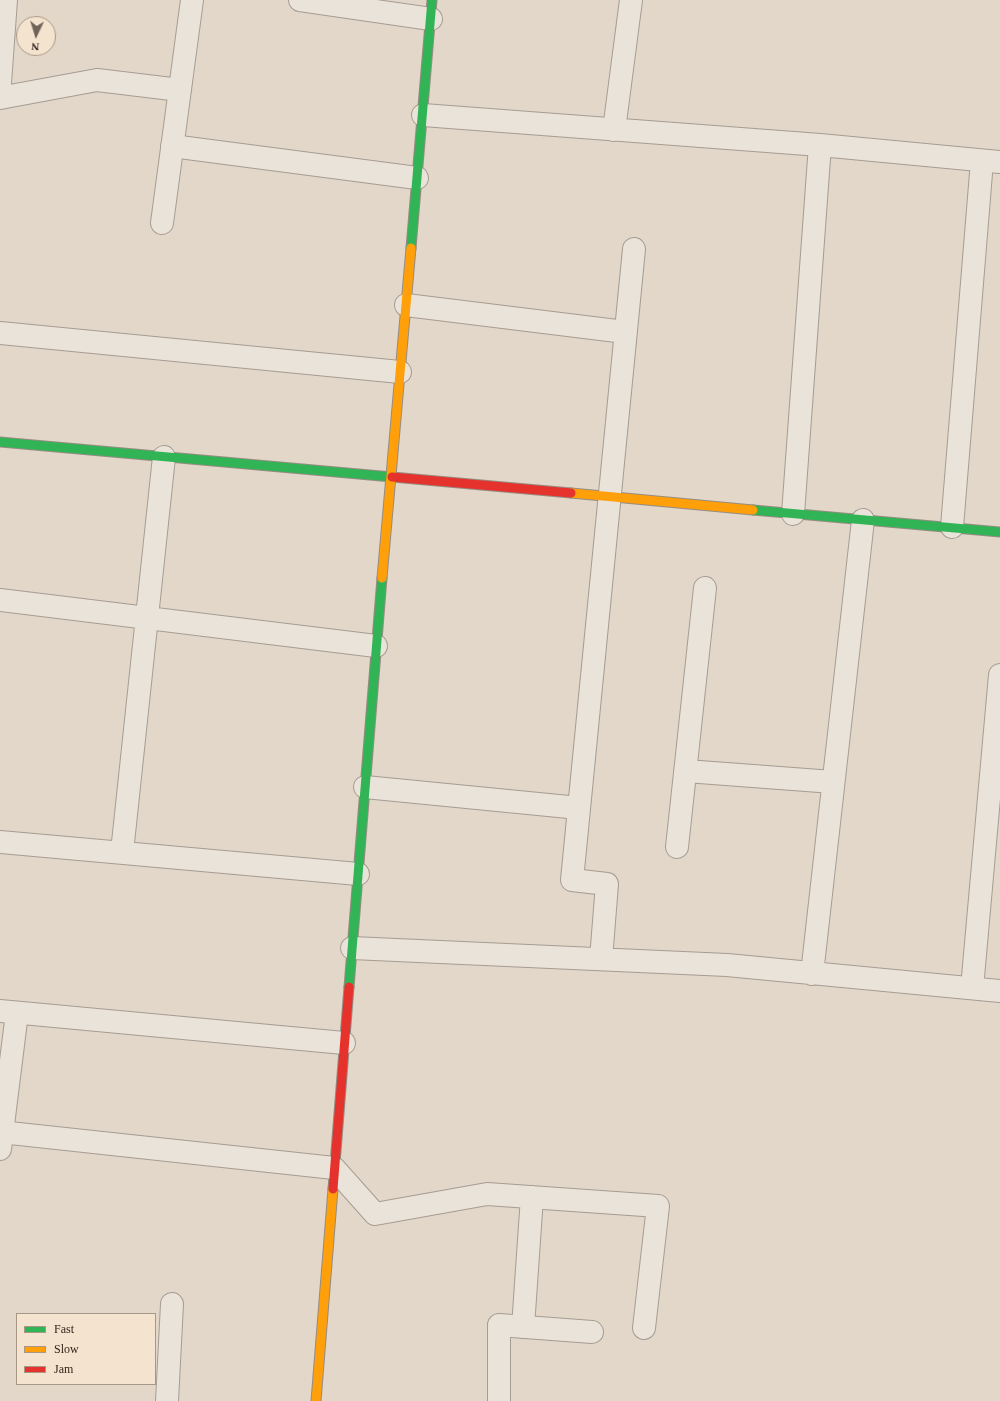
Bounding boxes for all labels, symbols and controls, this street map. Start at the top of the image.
north arrow [16,16,56,56]
text: N [31,41,40,53]
legend [16,1313,156,1385]
text: Fast [54,1322,74,1336]
text: Slow [54,1342,79,1356]
text: Jam [54,1362,73,1376]

